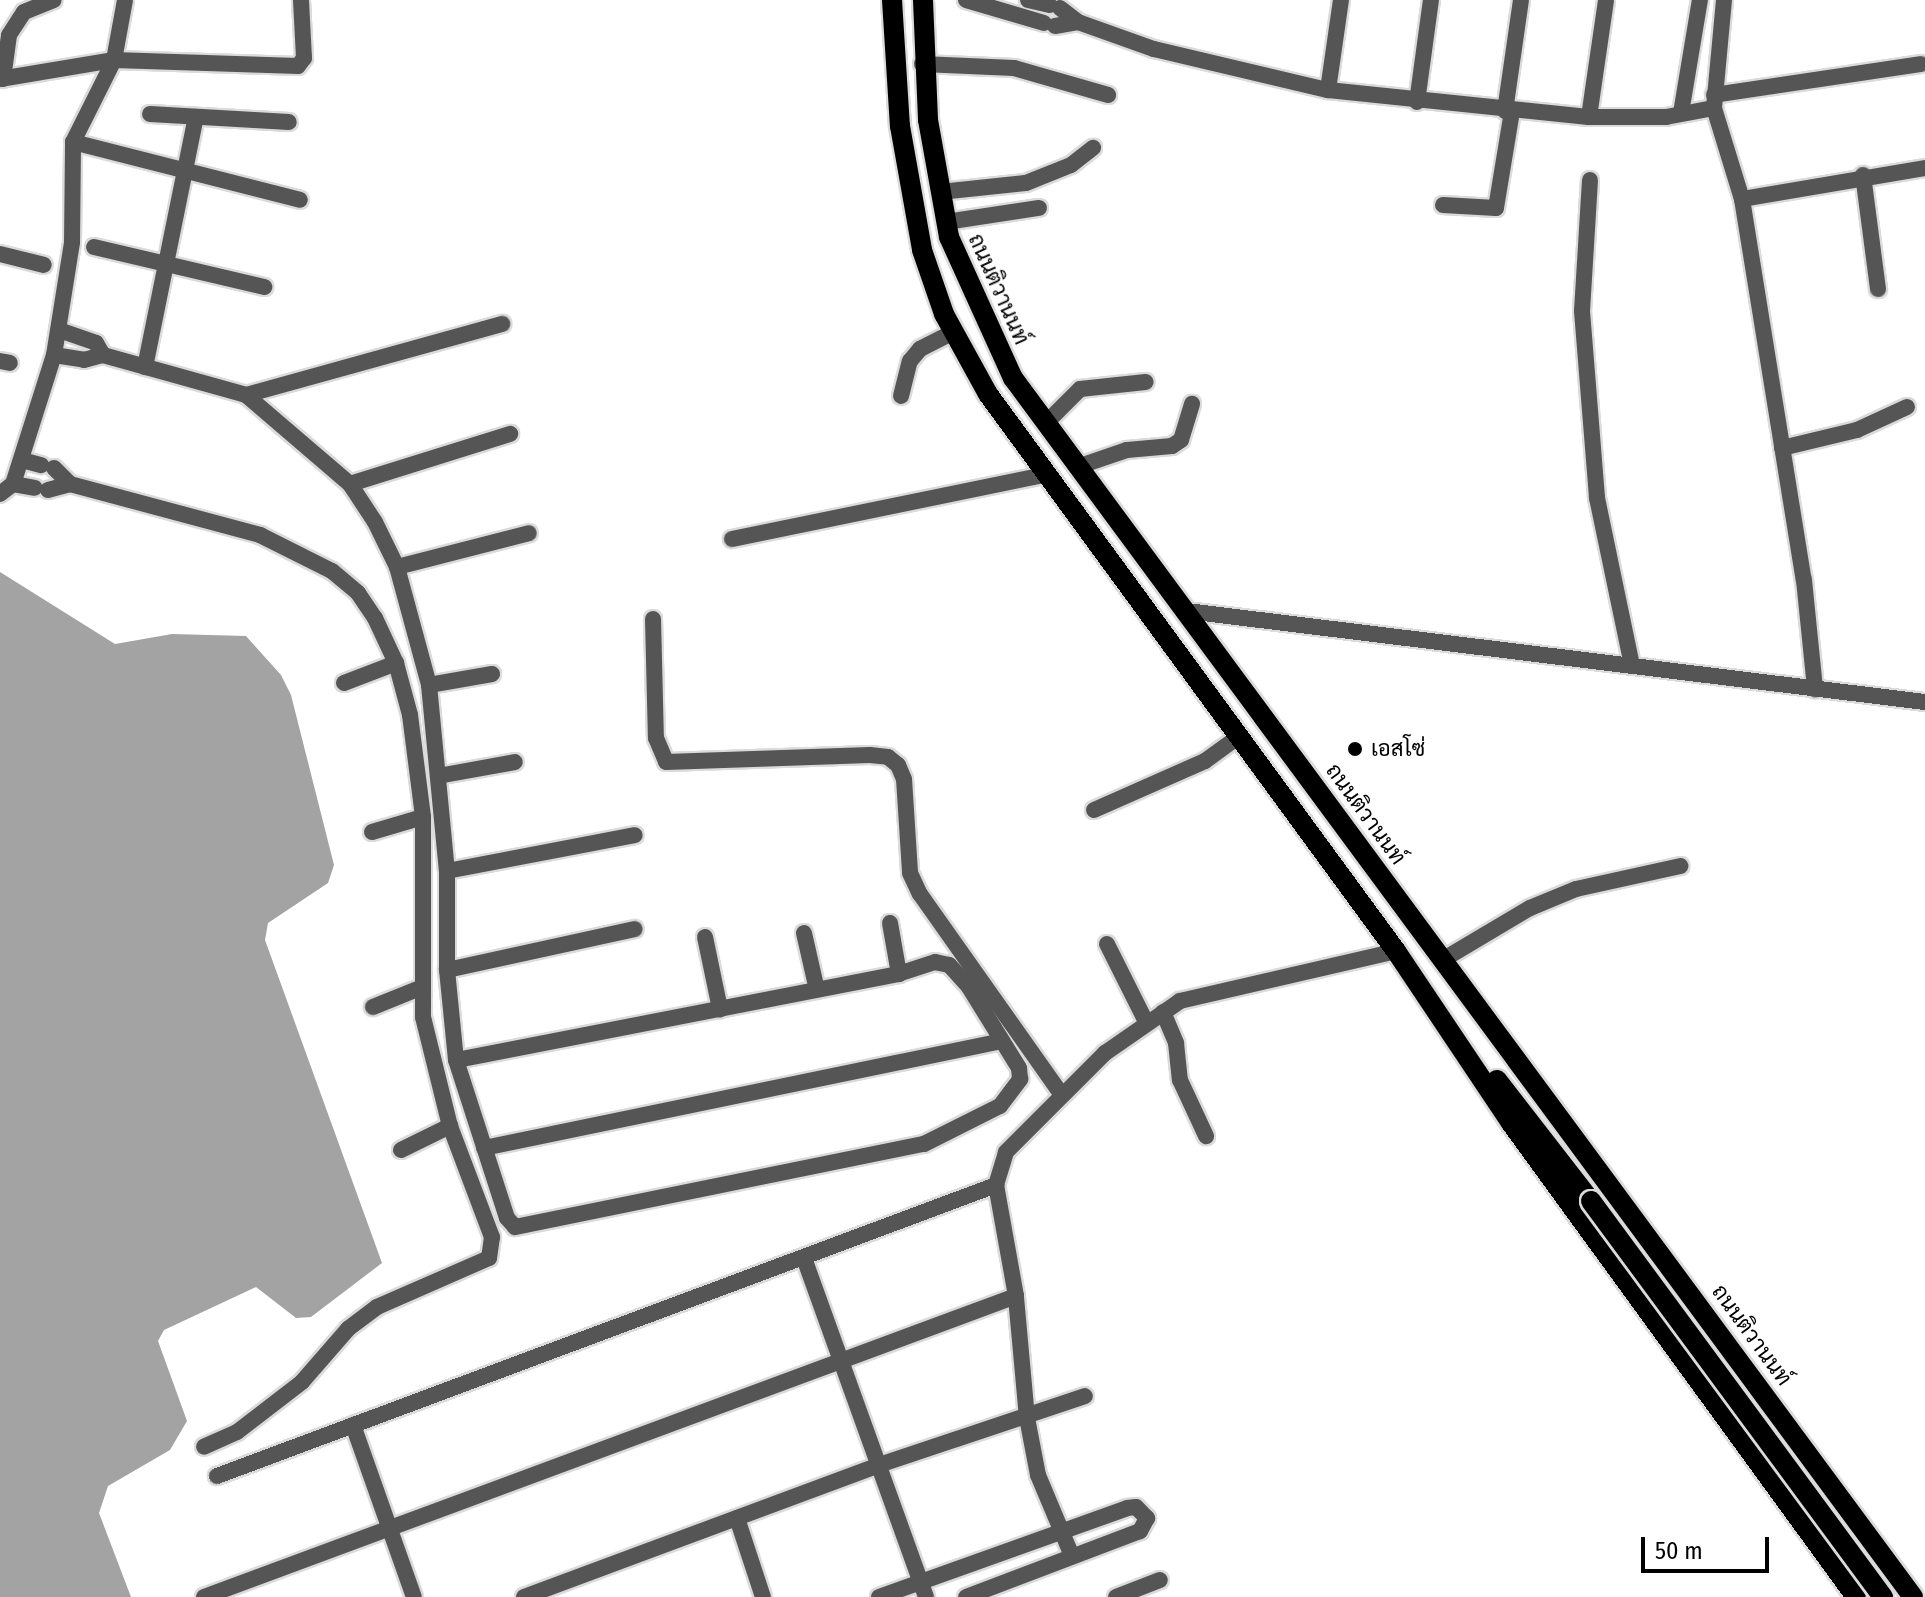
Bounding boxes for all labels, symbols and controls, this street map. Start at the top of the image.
street label: ถนนติวานนท์ [963,229,1035,349]
place label: เอสโซ่ [1371,736,1425,762]
marker: เอสโซ่ [1346,740,1364,758]
street label: ถนนติวานนท์ [1320,758,1412,870]
street label: ถนนติวานนท์ [1706,1279,1798,1391]
scale bar [1645,1521,1773,1571]
text: 50 m [1655,1537,1703,1565]

